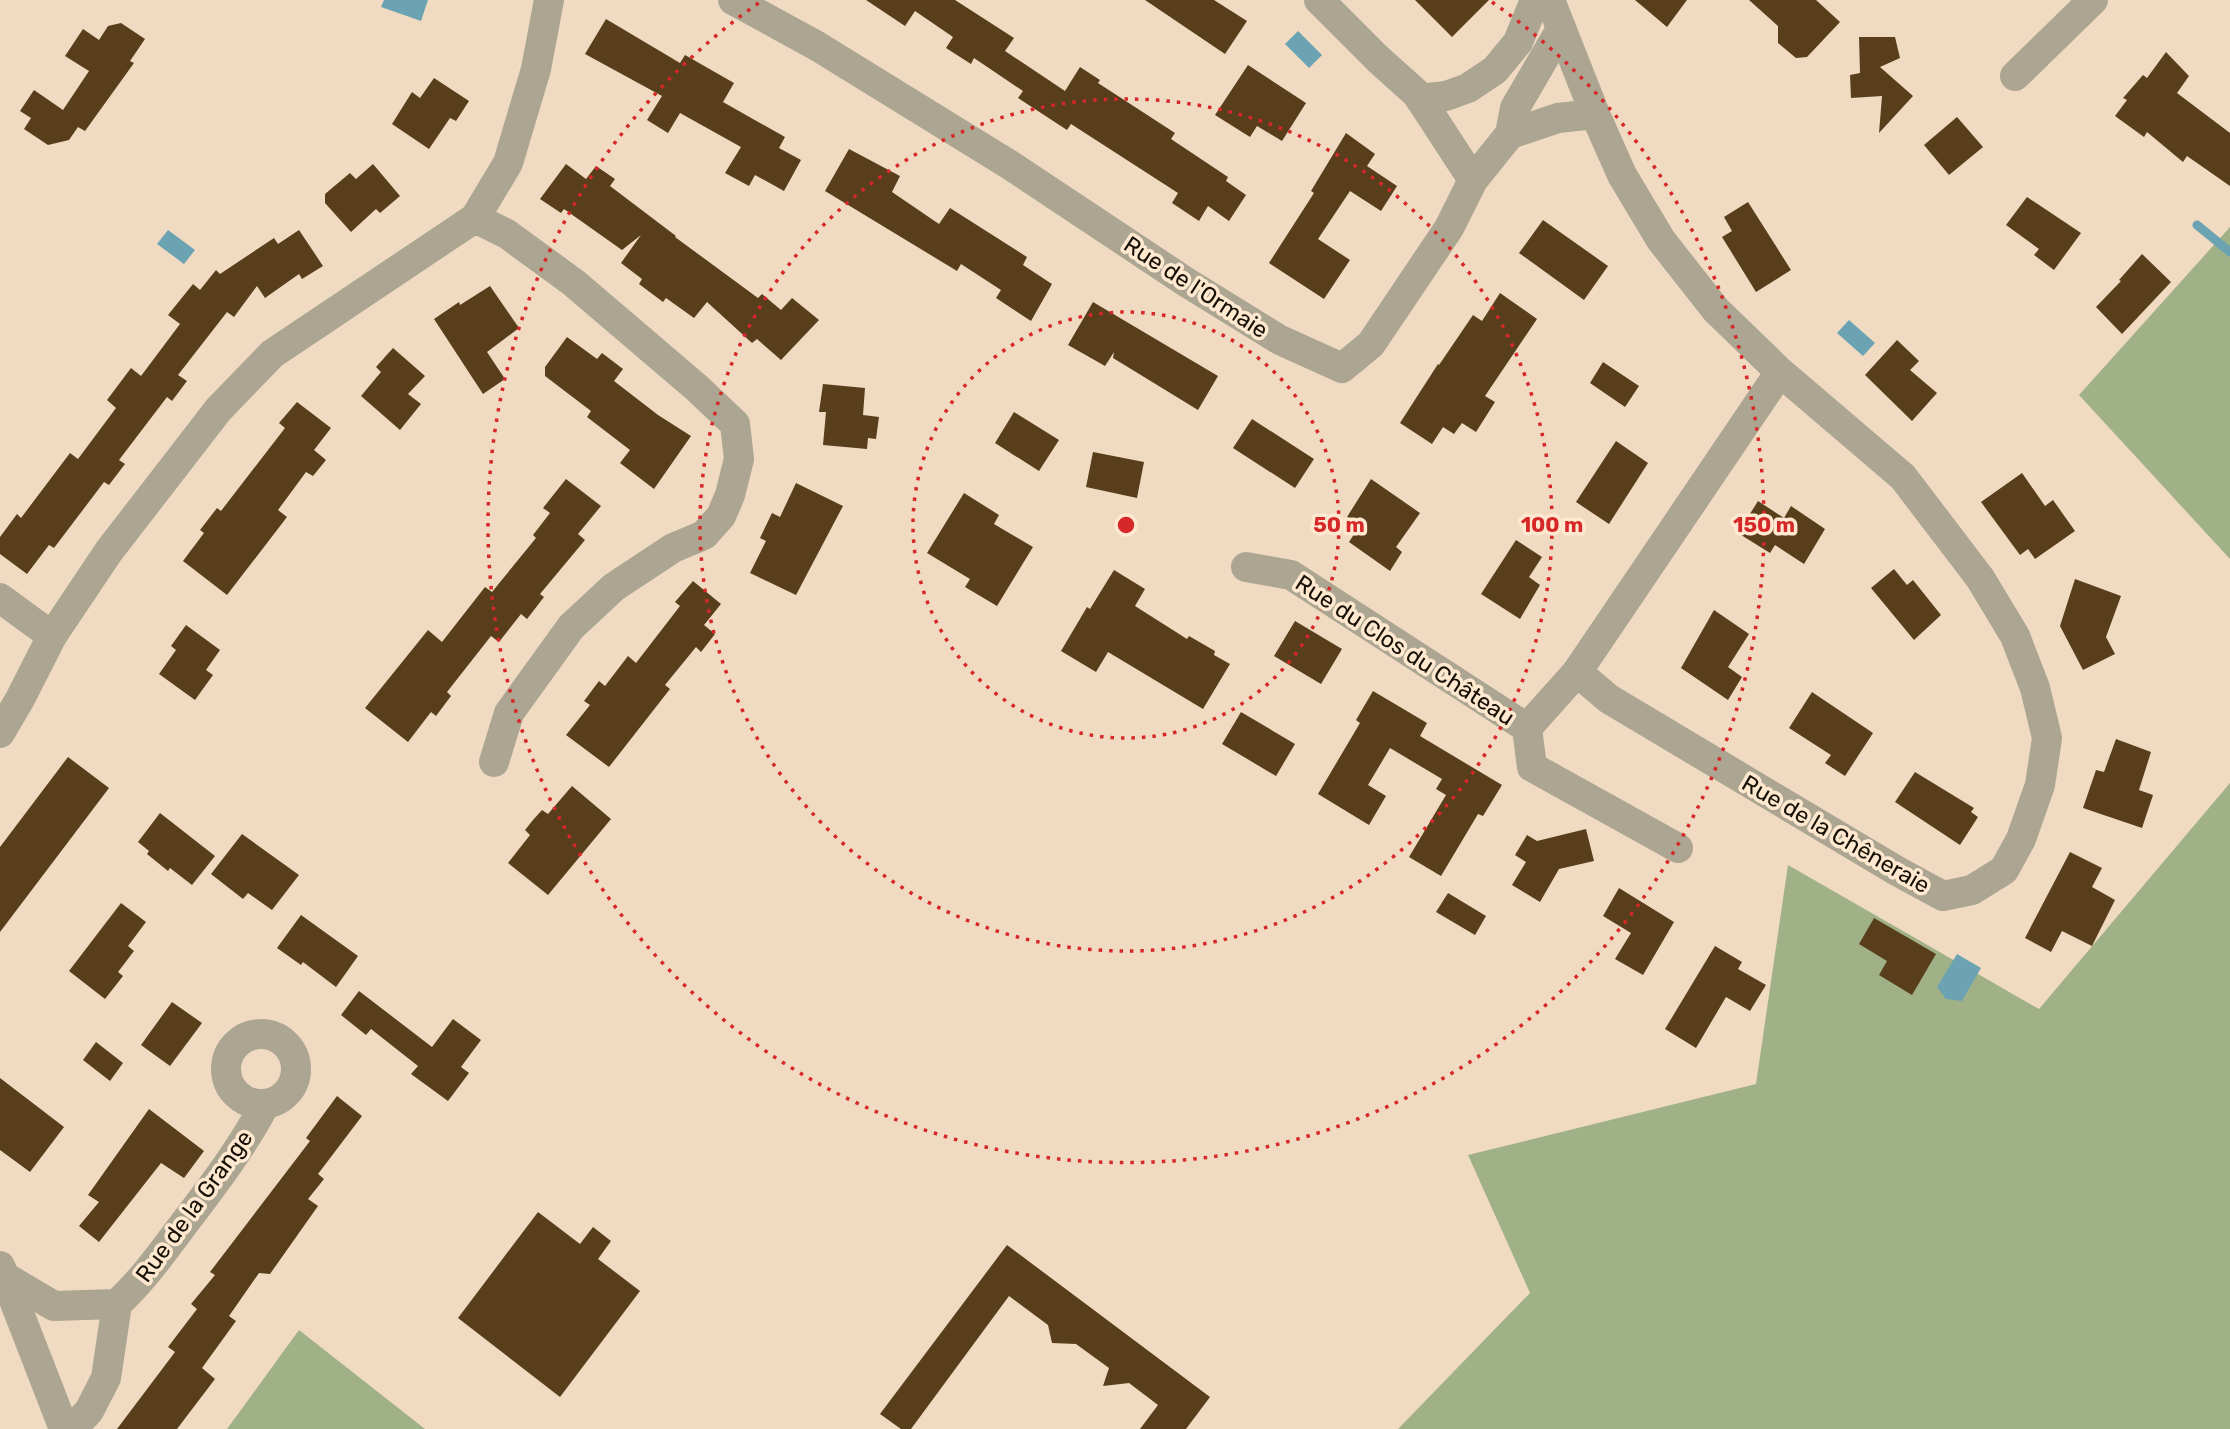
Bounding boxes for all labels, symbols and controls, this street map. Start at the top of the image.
street label: Rue de l'Ormaie [1119,230,1273,344]
text: 50 m [1313,512,1365,537]
text: 100 m [1521,512,1583,537]
text: 150 m [1733,512,1795,537]
centre of rings [1114,513,1138,537]
street label: Rue du Clos du Château [1290,569,1520,731]
street label: Rue de la Chêneraie [1737,769,1935,899]
street label: Rue de la Grange [129,1125,259,1287]

